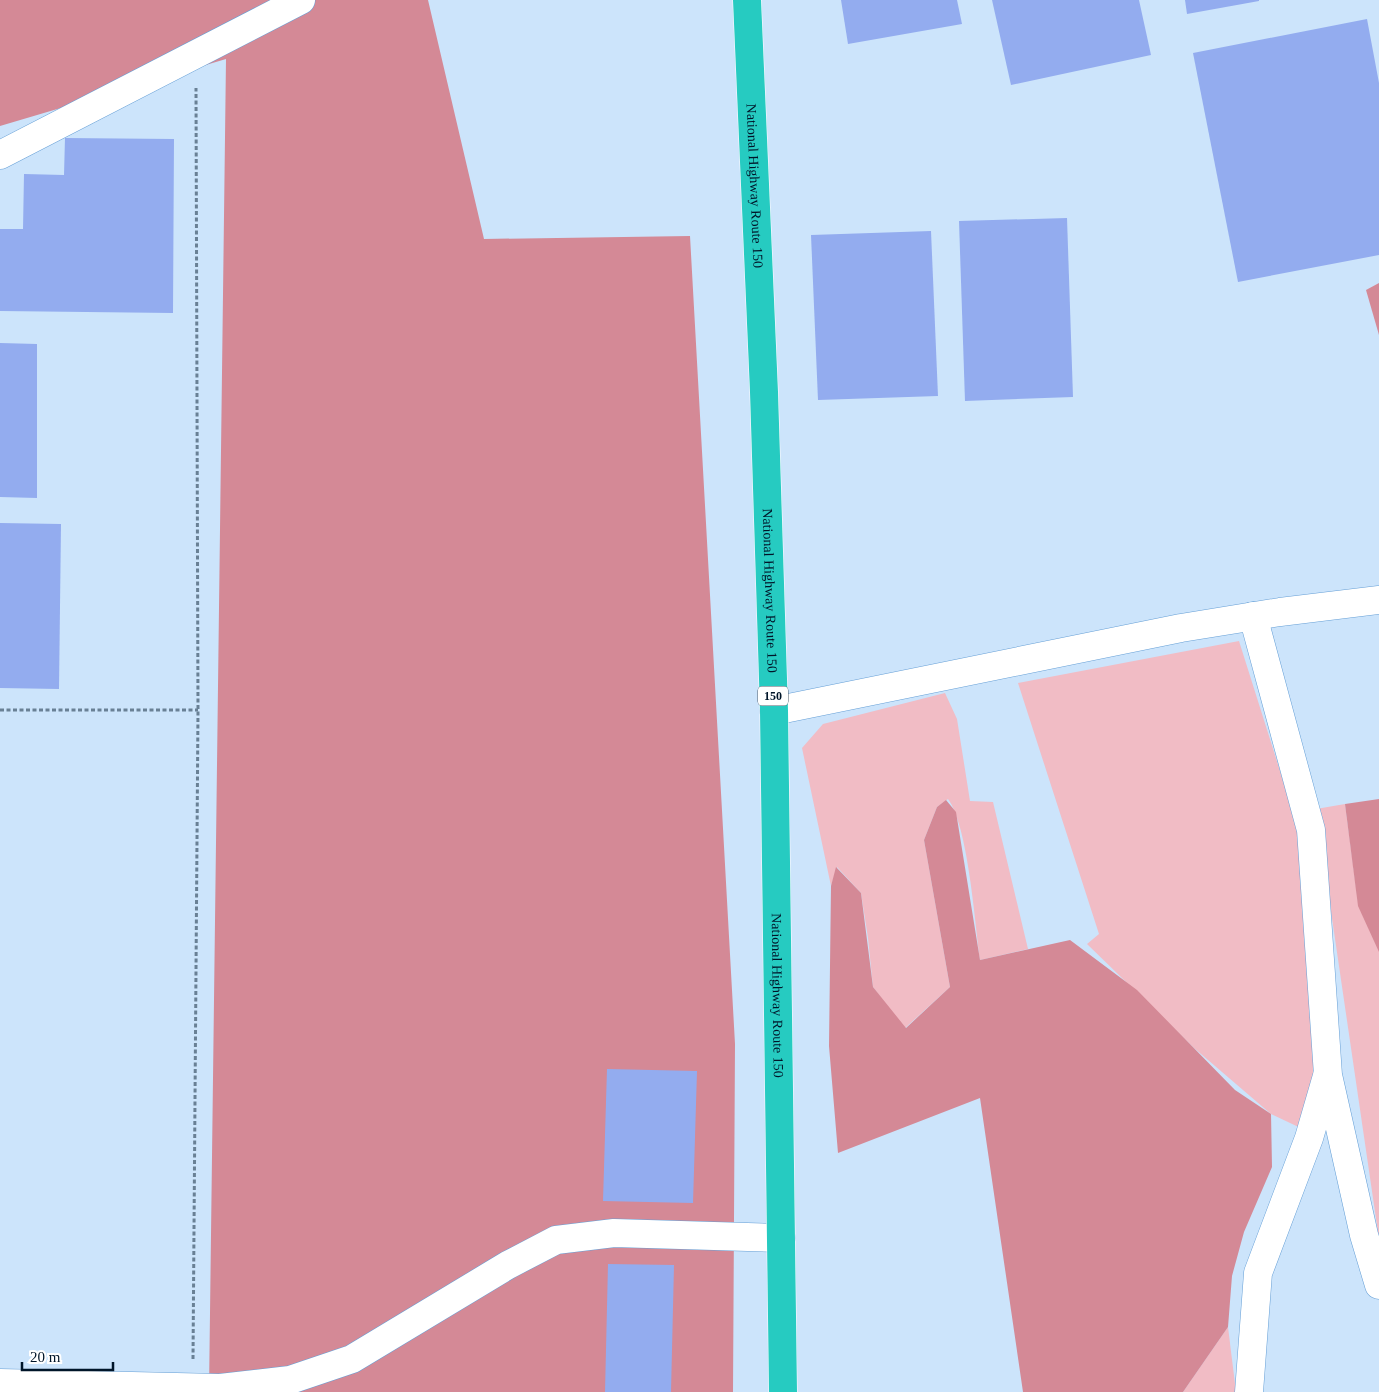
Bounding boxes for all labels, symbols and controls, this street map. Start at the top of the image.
street label: National Highway Route 150 [744,103,766,268]
street label: National Highway Route 150 [760,508,780,673]
road number: 150 [758,686,788,706]
street label: National Highway Route 150 [769,913,786,1078]
scale bar [22,1340,114,1372]
text: 20 m [30,1349,61,1365]

